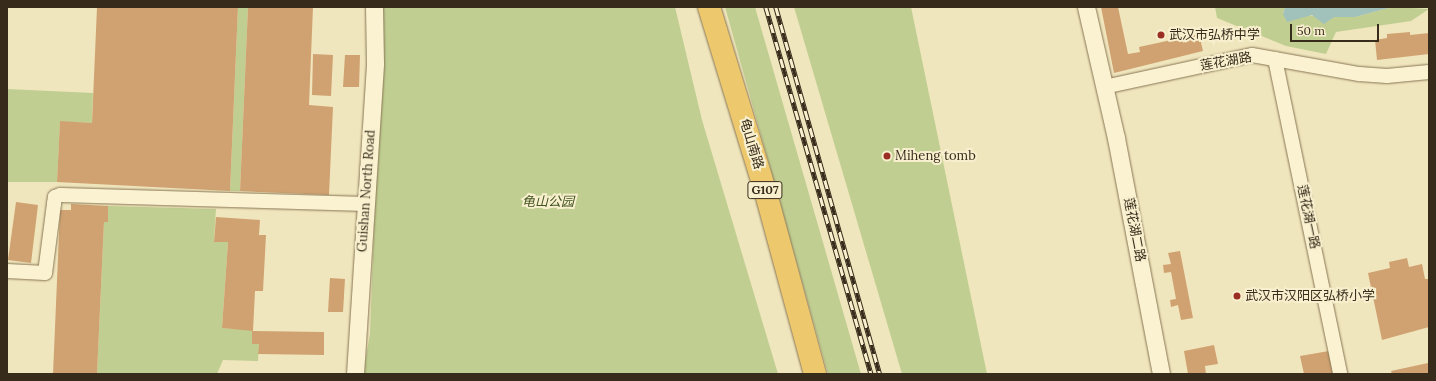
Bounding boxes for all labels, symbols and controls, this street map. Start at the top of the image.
scale bar [1292,16,1381,42]
text: 50 m [1297,23,1325,38]
place label: 武汉市弘桥中学 [1169,27,1260,43]
marker: 武汉市弘桥中学 [1156,30,1166,40]
street label: 莲花湖路 [1199,50,1253,74]
street label: 龟山南路 [736,117,766,171]
street label: Guishan North Road [355,129,379,253]
place label: Miheng tomb [895,148,976,164]
marker: Miheng tomb [882,151,892,161]
road number: G107 [747,180,783,200]
street label: 莲花湖一路 [1294,184,1322,250]
park label: 龟山公园 [522,194,574,210]
street label: 莲花湖二路 [1120,197,1148,263]
place label: 武汉市汉阳区弘桥小学 [1245,288,1375,304]
marker: 武汉市汉阳区弘桥小学 [1232,291,1242,301]

